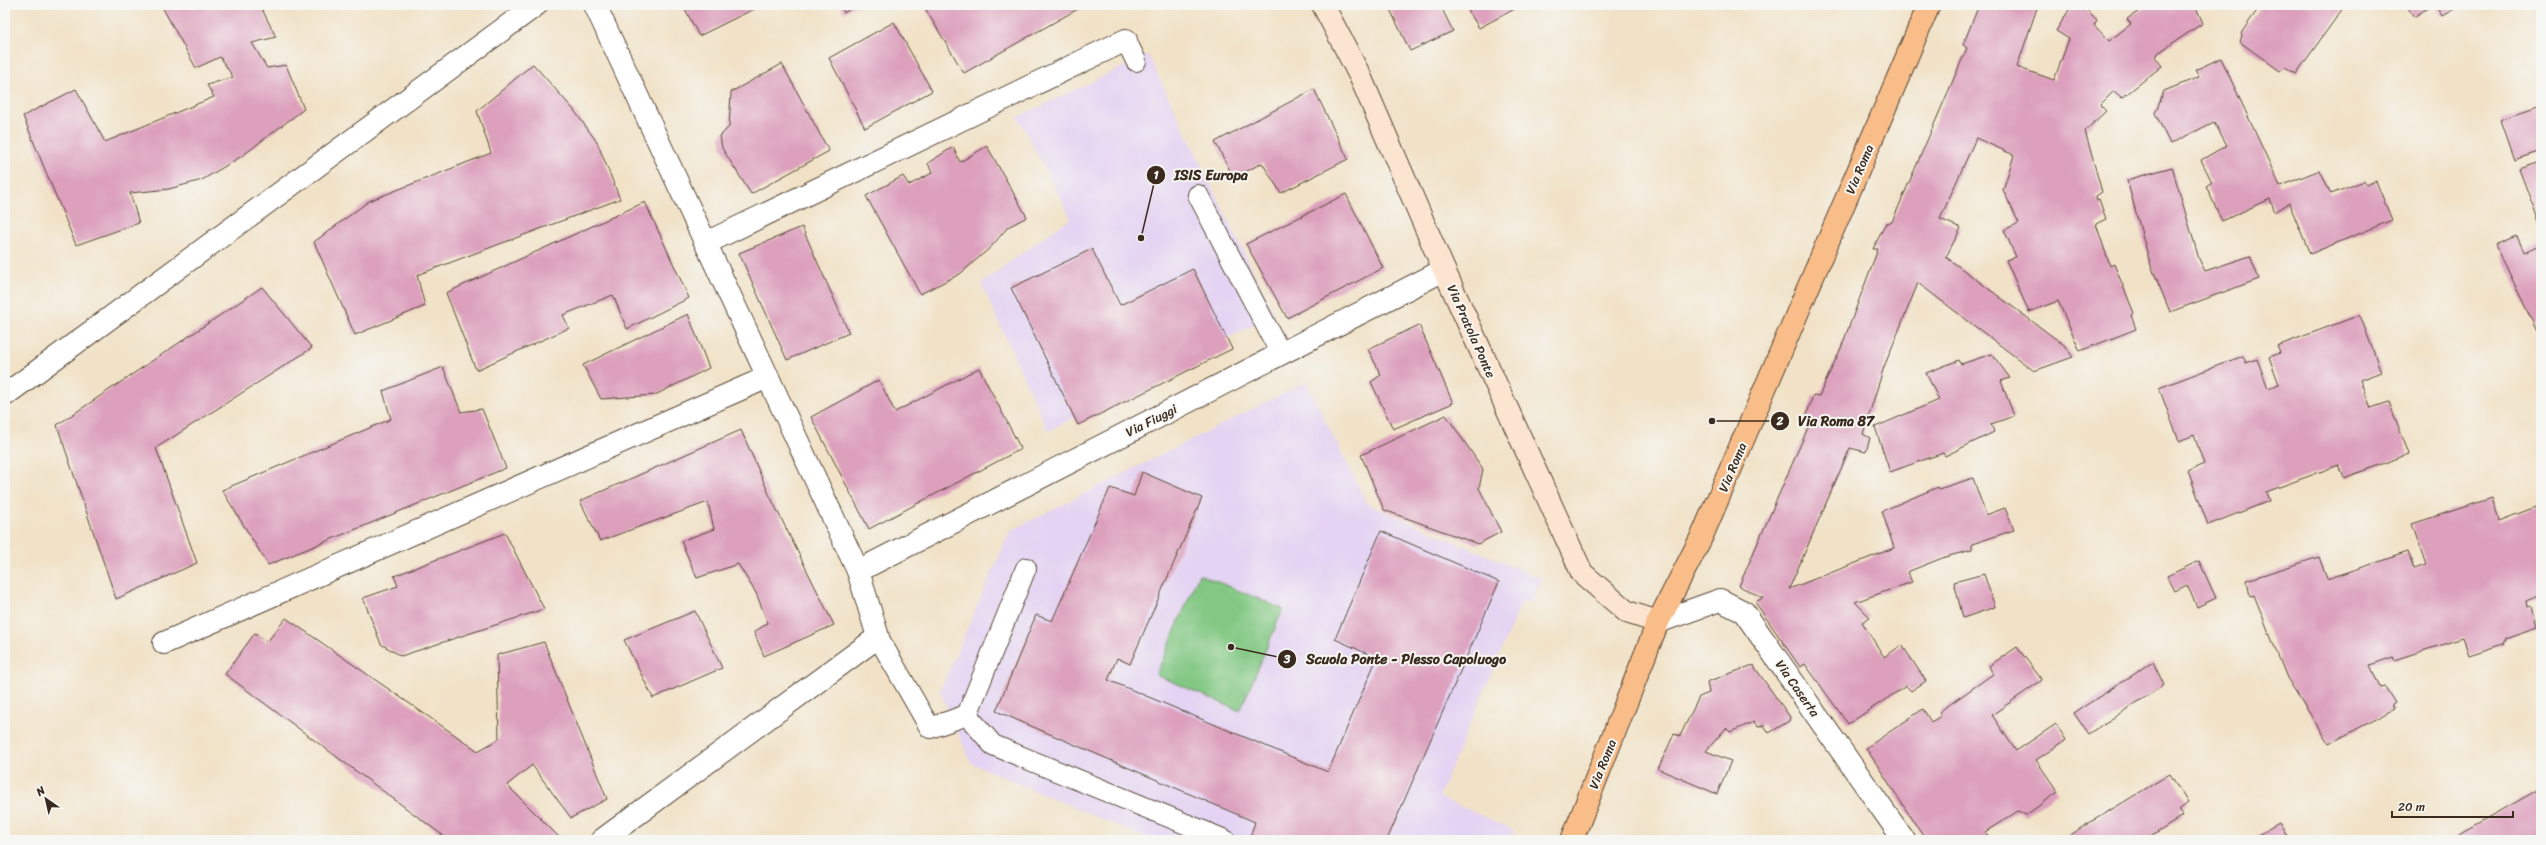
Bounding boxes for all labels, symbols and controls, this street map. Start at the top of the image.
street label: Via Roma [1839,140,1880,198]
callout: ISIS Europa [1146,162,1256,188]
text: ISIS Europa [1173,163,1249,188]
text: 1 [1153,164,1159,186]
street label: Via Pratola Ponte [1441,281,1503,382]
street label: Via Fiuggi [1121,397,1182,443]
callout: Via Roma 87 [1770,408,1882,434]
text: Via Roma 87 [1798,409,1875,434]
text: 2 [1776,410,1784,432]
street label: Via Roma [1712,438,1753,496]
callout: Scuola Ponte - Plesso Capoluogo [1277,646,1514,672]
text: Scuola Ponte - Plesso Capoluogo [1305,647,1506,672]
text: 3 [1283,648,1291,670]
street label: Via Caserta [1769,655,1826,722]
street label: Via Roma [1582,735,1623,793]
north arrow [26,779,66,819]
text: N [31,781,49,802]
scale bar [2392,793,2513,819]
text: 20 m [2398,796,2425,818]

